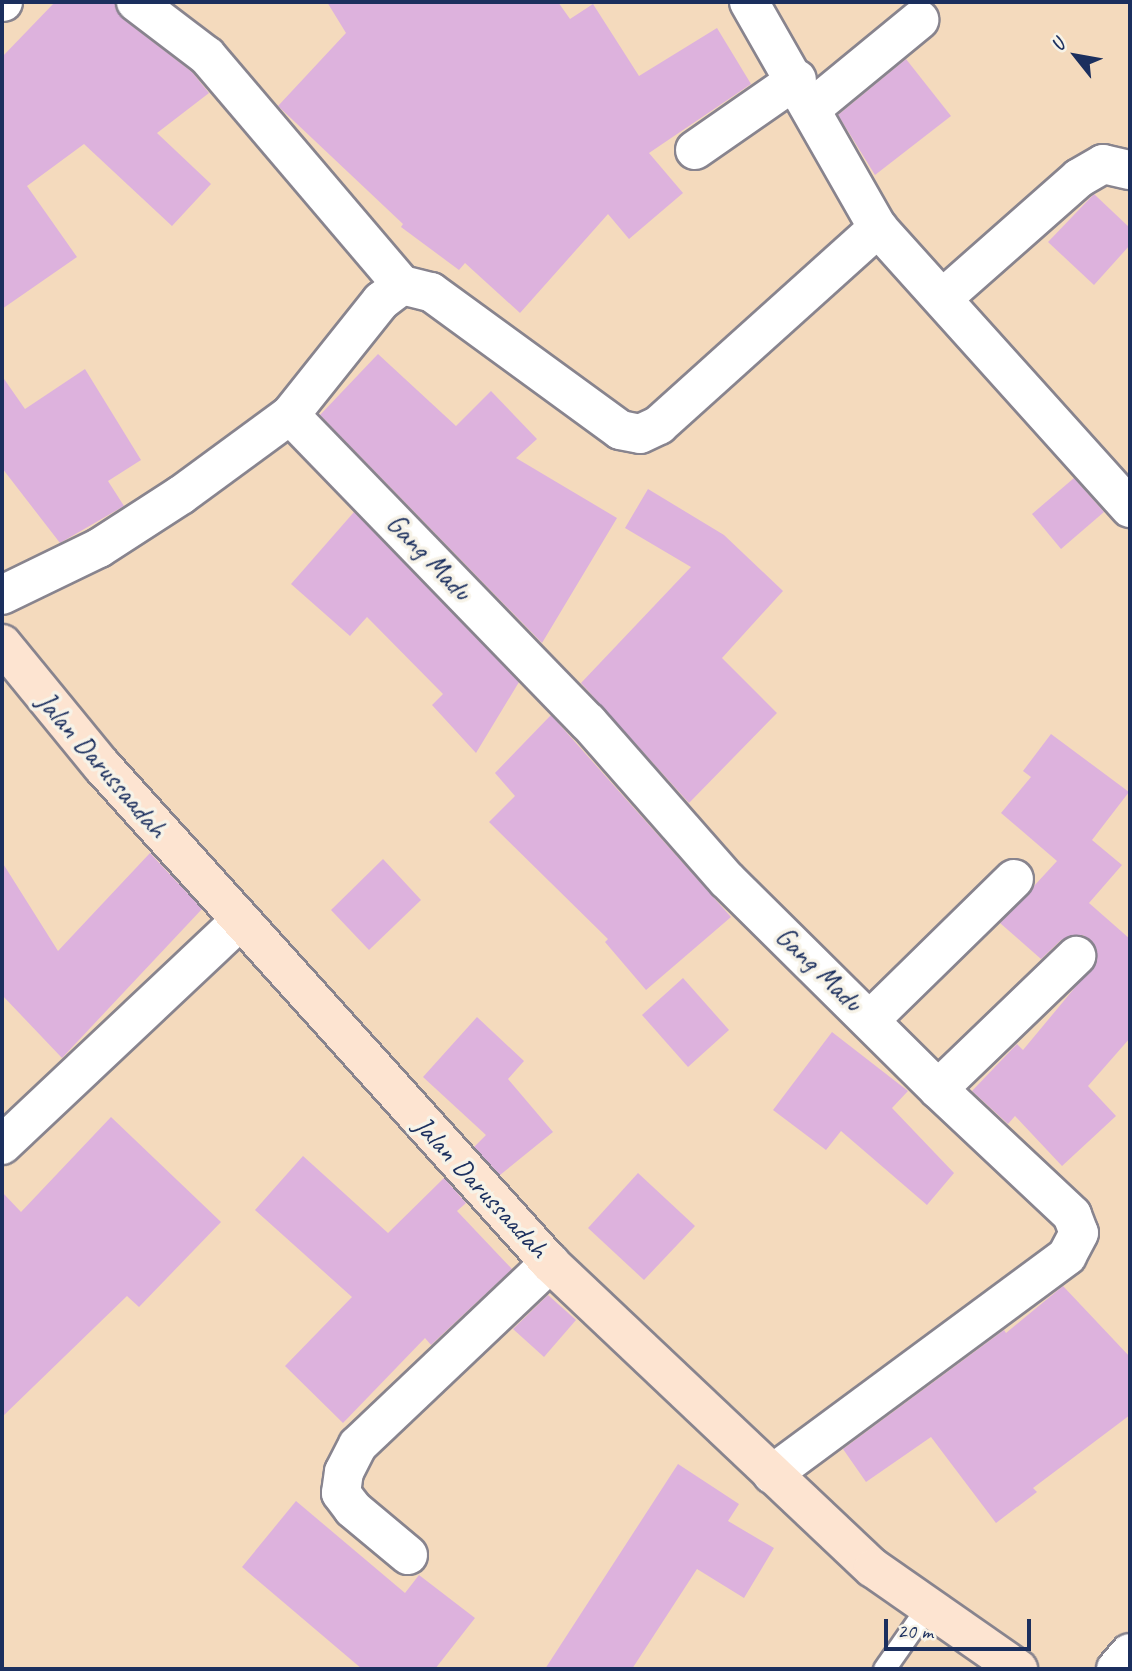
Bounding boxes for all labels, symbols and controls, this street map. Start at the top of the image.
north arrow [1041,21,1111,91]
text: U [1045,35,1071,55]
street label: Gang Madu [379,506,479,608]
street label: Jalan Darussaadah [29,685,175,845]
street label: Gang Madu [768,919,870,1019]
street label: Jalan Darussaadah [406,1109,556,1265]
scale bar [887,1604,1034,1648]
text: 20 m [897,1618,933,1644]

